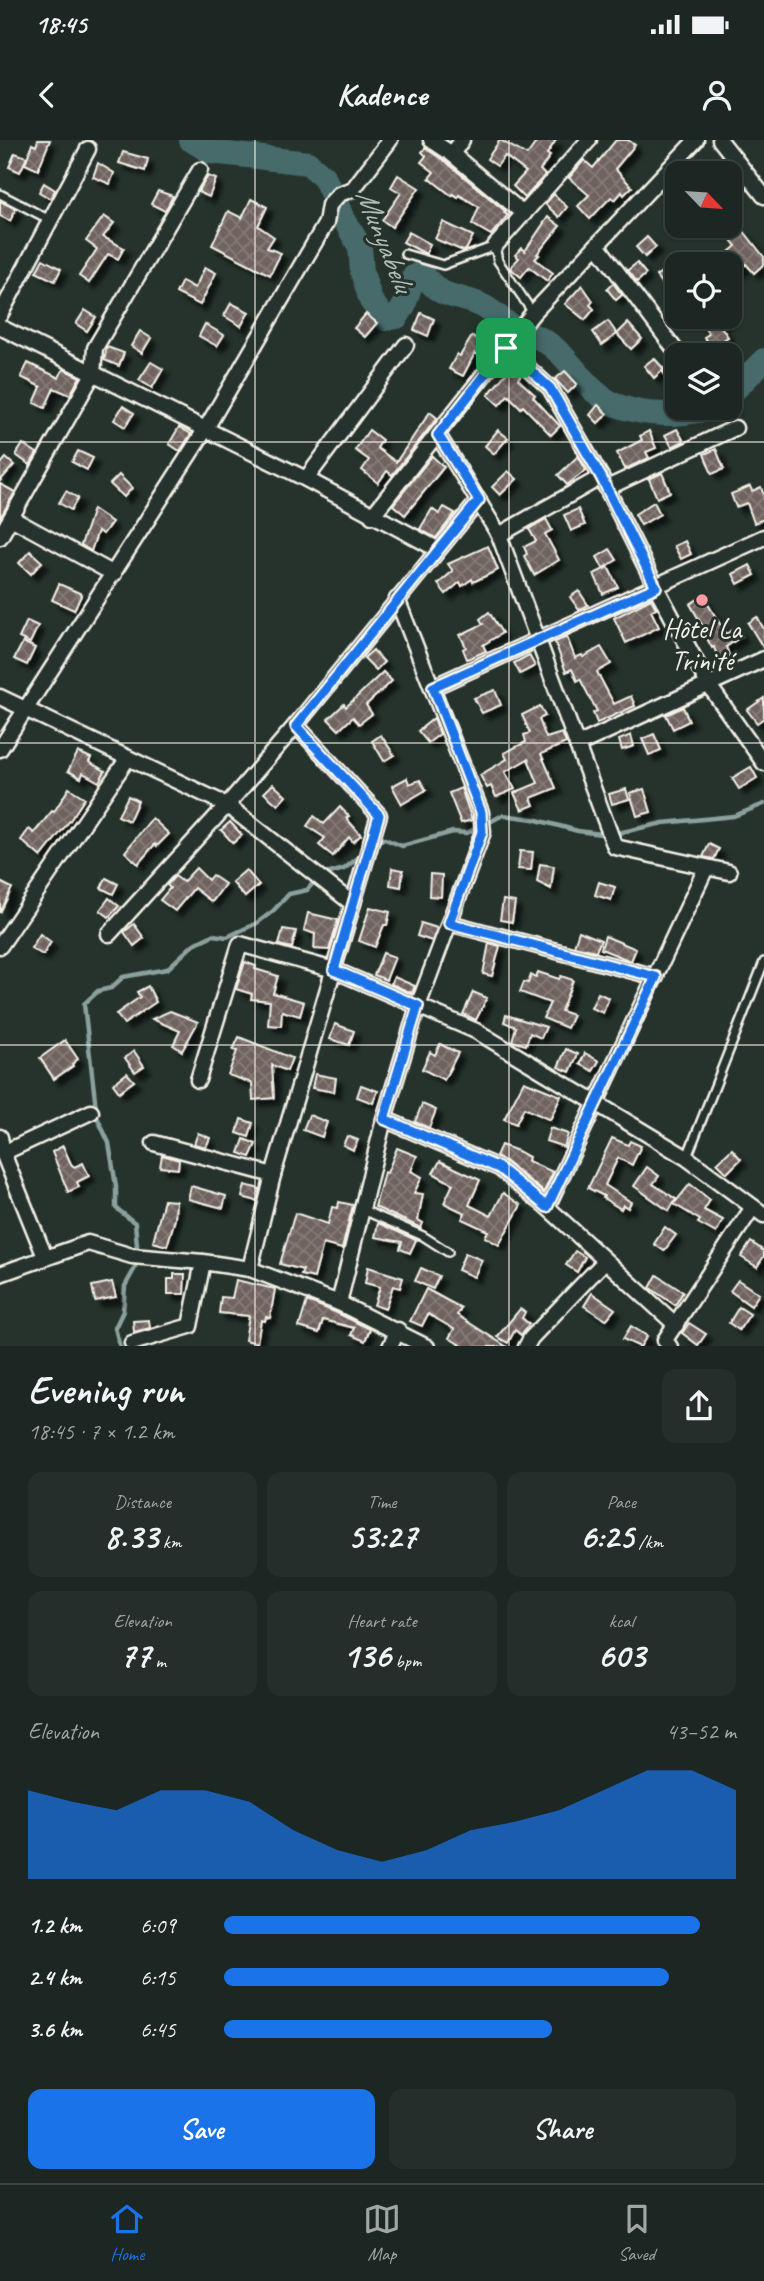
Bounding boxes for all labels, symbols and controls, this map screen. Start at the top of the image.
text: 18:45 [35,8,87,41]
text: Kadence [337,74,427,115]
icon: back [28,76,66,114]
icon: person [698,76,736,114]
north arrow [665,161,742,238]
map controls [665,161,742,420]
water label: Munyabelu [347,183,425,301]
button: locate [665,252,742,329]
pin [476,318,536,378]
icon: arrive [487,329,525,367]
button: layers [665,343,742,420]
marker: Hôtel La Trinité [694,592,710,608]
place label: Hôtel La Trinité [663,611,743,678]
text: Evening run [28,1367,184,1414]
button: share [662,1369,736,1443]
text: 18:45 · 7 × 1.2 km [28,1417,174,1446]
text: Distance [114,1490,171,1514]
text: Time [367,1490,397,1514]
text: Pace [607,1490,636,1514]
text: 8.33 [104,1514,158,1559]
text: 53:27 [347,1514,417,1559]
text: 6:25 [579,1514,634,1559]
text: km [158,1530,181,1554]
text: /km [634,1530,663,1554]
text: Elevation [113,1609,172,1633]
text: Heart rate [347,1609,417,1633]
text: kcal [609,1609,634,1633]
text: 77 [119,1633,151,1678]
text: 136 [343,1633,391,1678]
text: 603 [597,1633,645,1678]
text: m [151,1649,166,1673]
text: bpm [391,1649,421,1673]
text: Elevation [28,1717,99,1746]
text: 43–52 m [666,1717,736,1746]
text: 1.2 km [28,1911,82,1940]
text: 6:09 [140,1911,176,1940]
text: 2.4 km [28,1963,82,1992]
text: 6:15 [140,1963,176,1992]
text: 3.6 km [28,2015,82,2044]
text: 6:45 [140,2015,176,2044]
button: Save [28,2089,375,2169]
button: Share [389,2089,736,2169]
tab: Home [108,2200,146,2266]
tab: Map [363,2200,401,2266]
tab: Saved [618,2200,656,2266]

